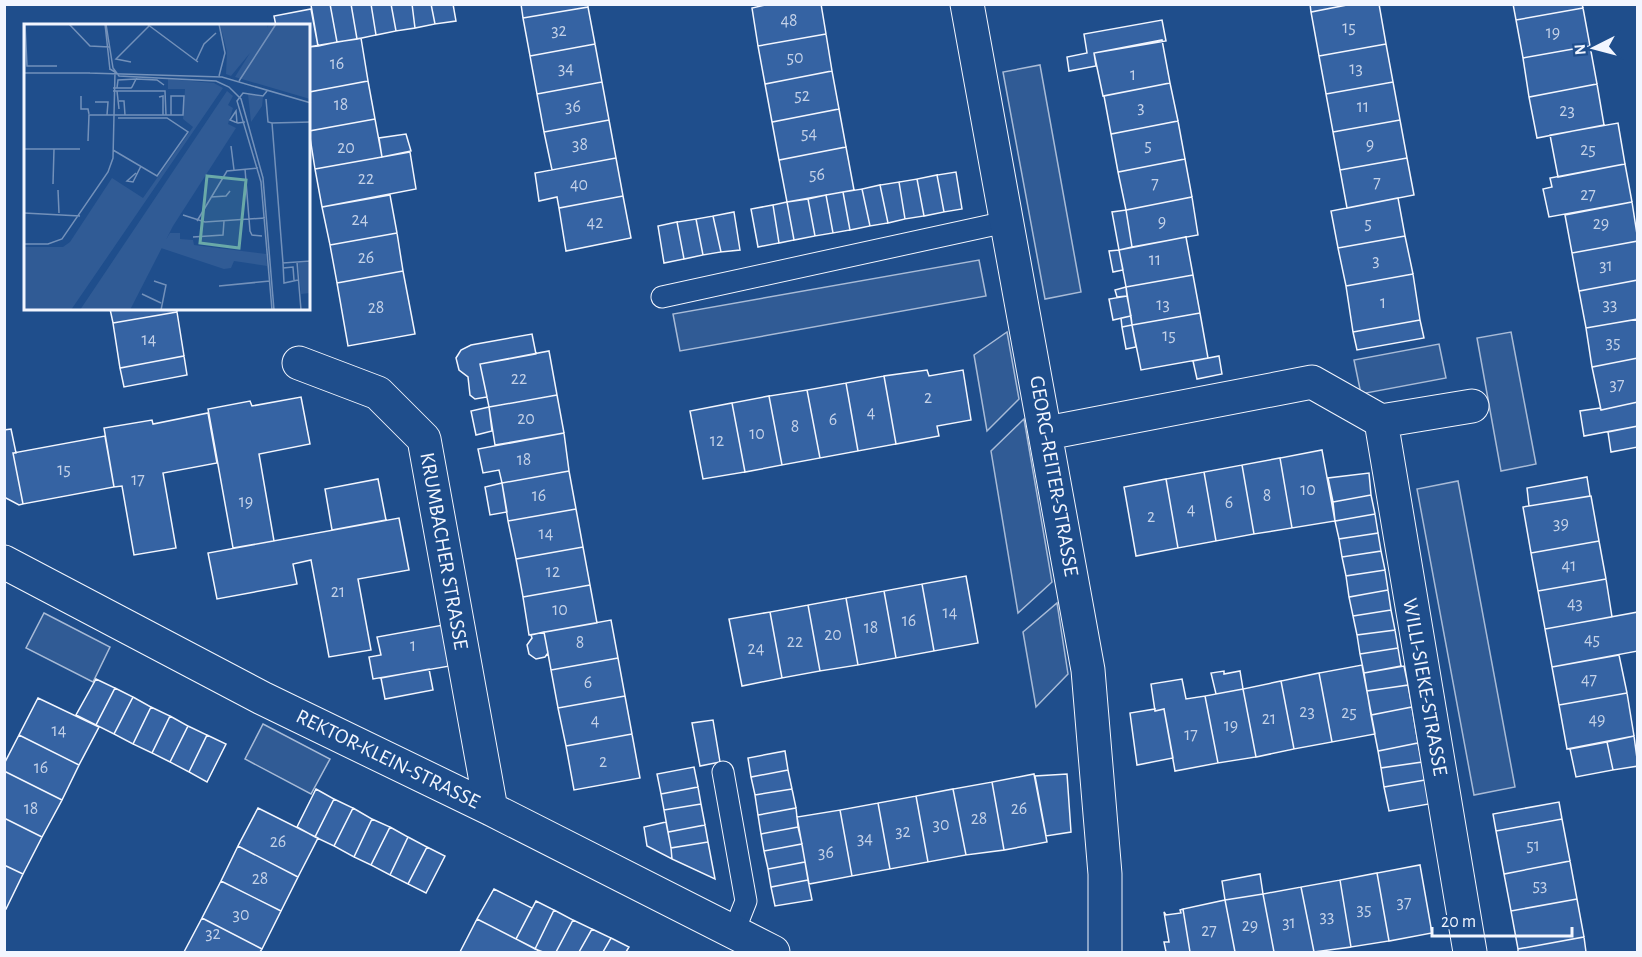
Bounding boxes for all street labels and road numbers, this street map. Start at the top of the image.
street label: GEORG-REITER-STRASSE [1026,374,1082,578]
street label: KRUMBACHER STRASSE [416,451,472,651]
street label: WILLI-SIEKE-STRASSE [1399,597,1451,777]
street label: REKTOR-KLEIN-STRASSE [293,705,483,813]

